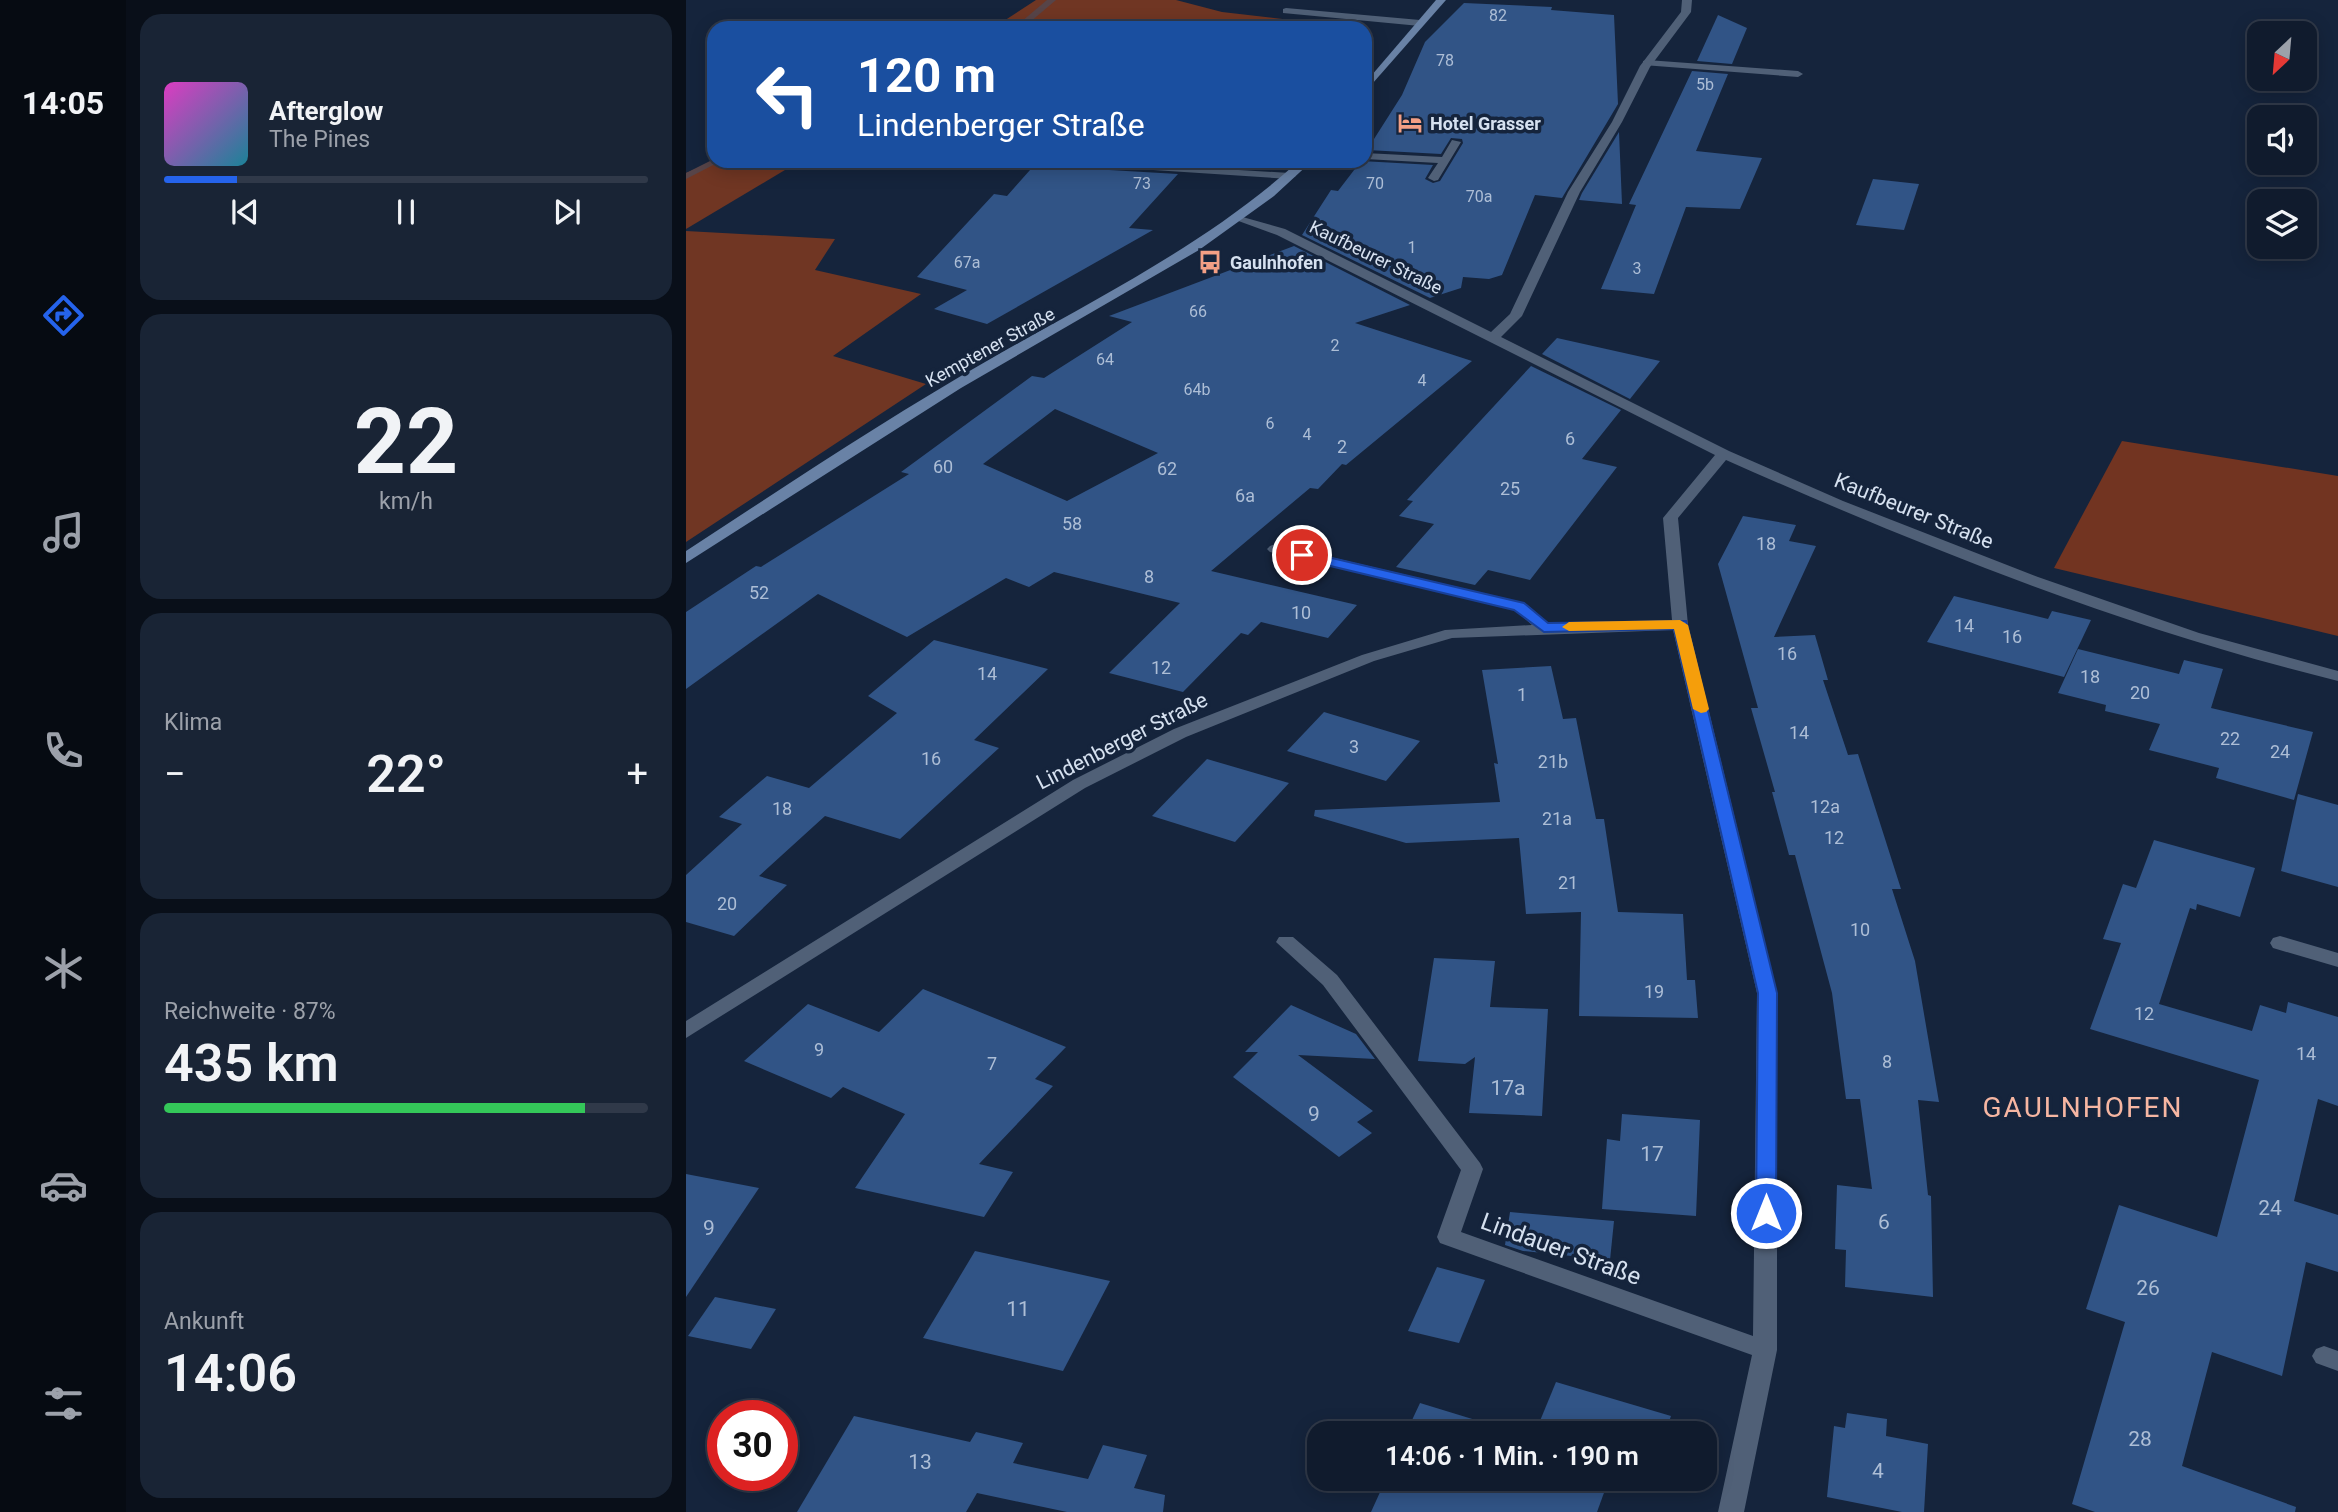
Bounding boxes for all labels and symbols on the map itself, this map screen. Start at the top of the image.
house number: 82 [1489,6,1507,25]
north arrow [2247,21,2317,91]
house number: 78 [1436,51,1454,70]
house number: 5b [1696,75,1714,94]
hotel icon: Hotel Grasser [1396,109,1424,137]
place label: Hotel Grasser [1430,113,1541,134]
house number: 73 [1133,174,1151,193]
house number: 70 [1366,174,1384,193]
house number: 70a [1466,187,1492,206]
street label: Kaufbeurer Straße [1306,216,1446,298]
house number: 1 [1408,238,1417,257]
bus stop icon: Gaulnhofen [1196,248,1224,276]
place label: Gaulnhofen [1230,252,1323,273]
house number: 67a [954,253,980,272]
house number: 3 [1633,259,1642,278]
house number: 66 [1189,302,1207,321]
street label: Kemptener Straße [922,303,1058,391]
house number: 2 [1331,336,1340,355]
house number: 64 [1096,350,1114,369]
house number: 4 [1418,371,1427,390]
house number: 64b [1184,380,1211,399]
house number: 6 [1266,414,1275,433]
house number: 4 [1303,425,1312,444]
house number: 6 [1565,428,1575,449]
house number: 2 [1337,436,1347,457]
house number: 60 [933,456,953,477]
house number: 62 [1157,458,1177,479]
street label: Kaufbeurer Straße [1831,468,1997,554]
house number: 25 [1500,478,1520,499]
house number: 6a [1235,485,1255,506]
house number: 58 [1062,513,1082,534]
pin [1272,525,1332,585]
house number: 18 [1756,533,1776,554]
house number: 8 [1144,566,1154,587]
house number: 52 [749,582,769,603]
house number: 10 [1291,602,1311,623]
house number: 14 [1954,615,1974,636]
house number: 16 [2002,626,2022,647]
house number: 16 [1777,643,1797,664]
house number: 12 [1151,657,1171,678]
house number: 14 [977,663,997,684]
house number: 18 [2080,666,2100,687]
house number: 20 [2130,682,2150,703]
house number: 1 [1517,684,1527,705]
street label: Lindenberger Straße [1032,687,1212,795]
house number: 14 [1789,722,1809,743]
house number: 22 [2220,728,2240,749]
house number: 3 [1349,736,1359,757]
house number: 24 [2270,741,2290,762]
house number: 16 [921,748,941,769]
house number: 21b [1538,751,1568,772]
house number: 12a [1810,796,1840,817]
house number: 18 [772,798,792,819]
house number: 21a [1542,808,1572,829]
house number: 12 [1824,827,1844,848]
house number: 21 [1558,872,1578,893]
house number: 20 [717,893,737,914]
house number: 10 [1850,919,1870,940]
house number: 19 [1644,981,1664,1002]
house number: 12 [2134,1003,2154,1024]
house number: 9 [814,1039,824,1060]
house number: 14 [2296,1043,2316,1064]
house number: 8 [1882,1051,1892,1072]
house number: 7 [987,1053,997,1074]
house number: 17a [1490,1076,1526,1100]
district label: GAULNHOFEN [1983,1091,2183,1124]
house number: 9 [1308,1102,1320,1126]
house number: 17 [1640,1142,1664,1166]
position arrow [1729,1176,1803,1250]
house number: 24 [2258,1196,2282,1220]
street label: Lindauer Straße [1477,1207,1645,1291]
house number: 6 [1878,1210,1890,1234]
house number: 9 [703,1216,715,1240]
house number: 26 [2136,1276,2160,1300]
house number: 11 [1006,1297,1030,1321]
speed limit sign: 30 [707,1400,798,1491]
house number: 28 [2128,1427,2152,1451]
house number: 13 [908,1450,932,1474]
house number: 4 [1872,1459,1884,1483]

